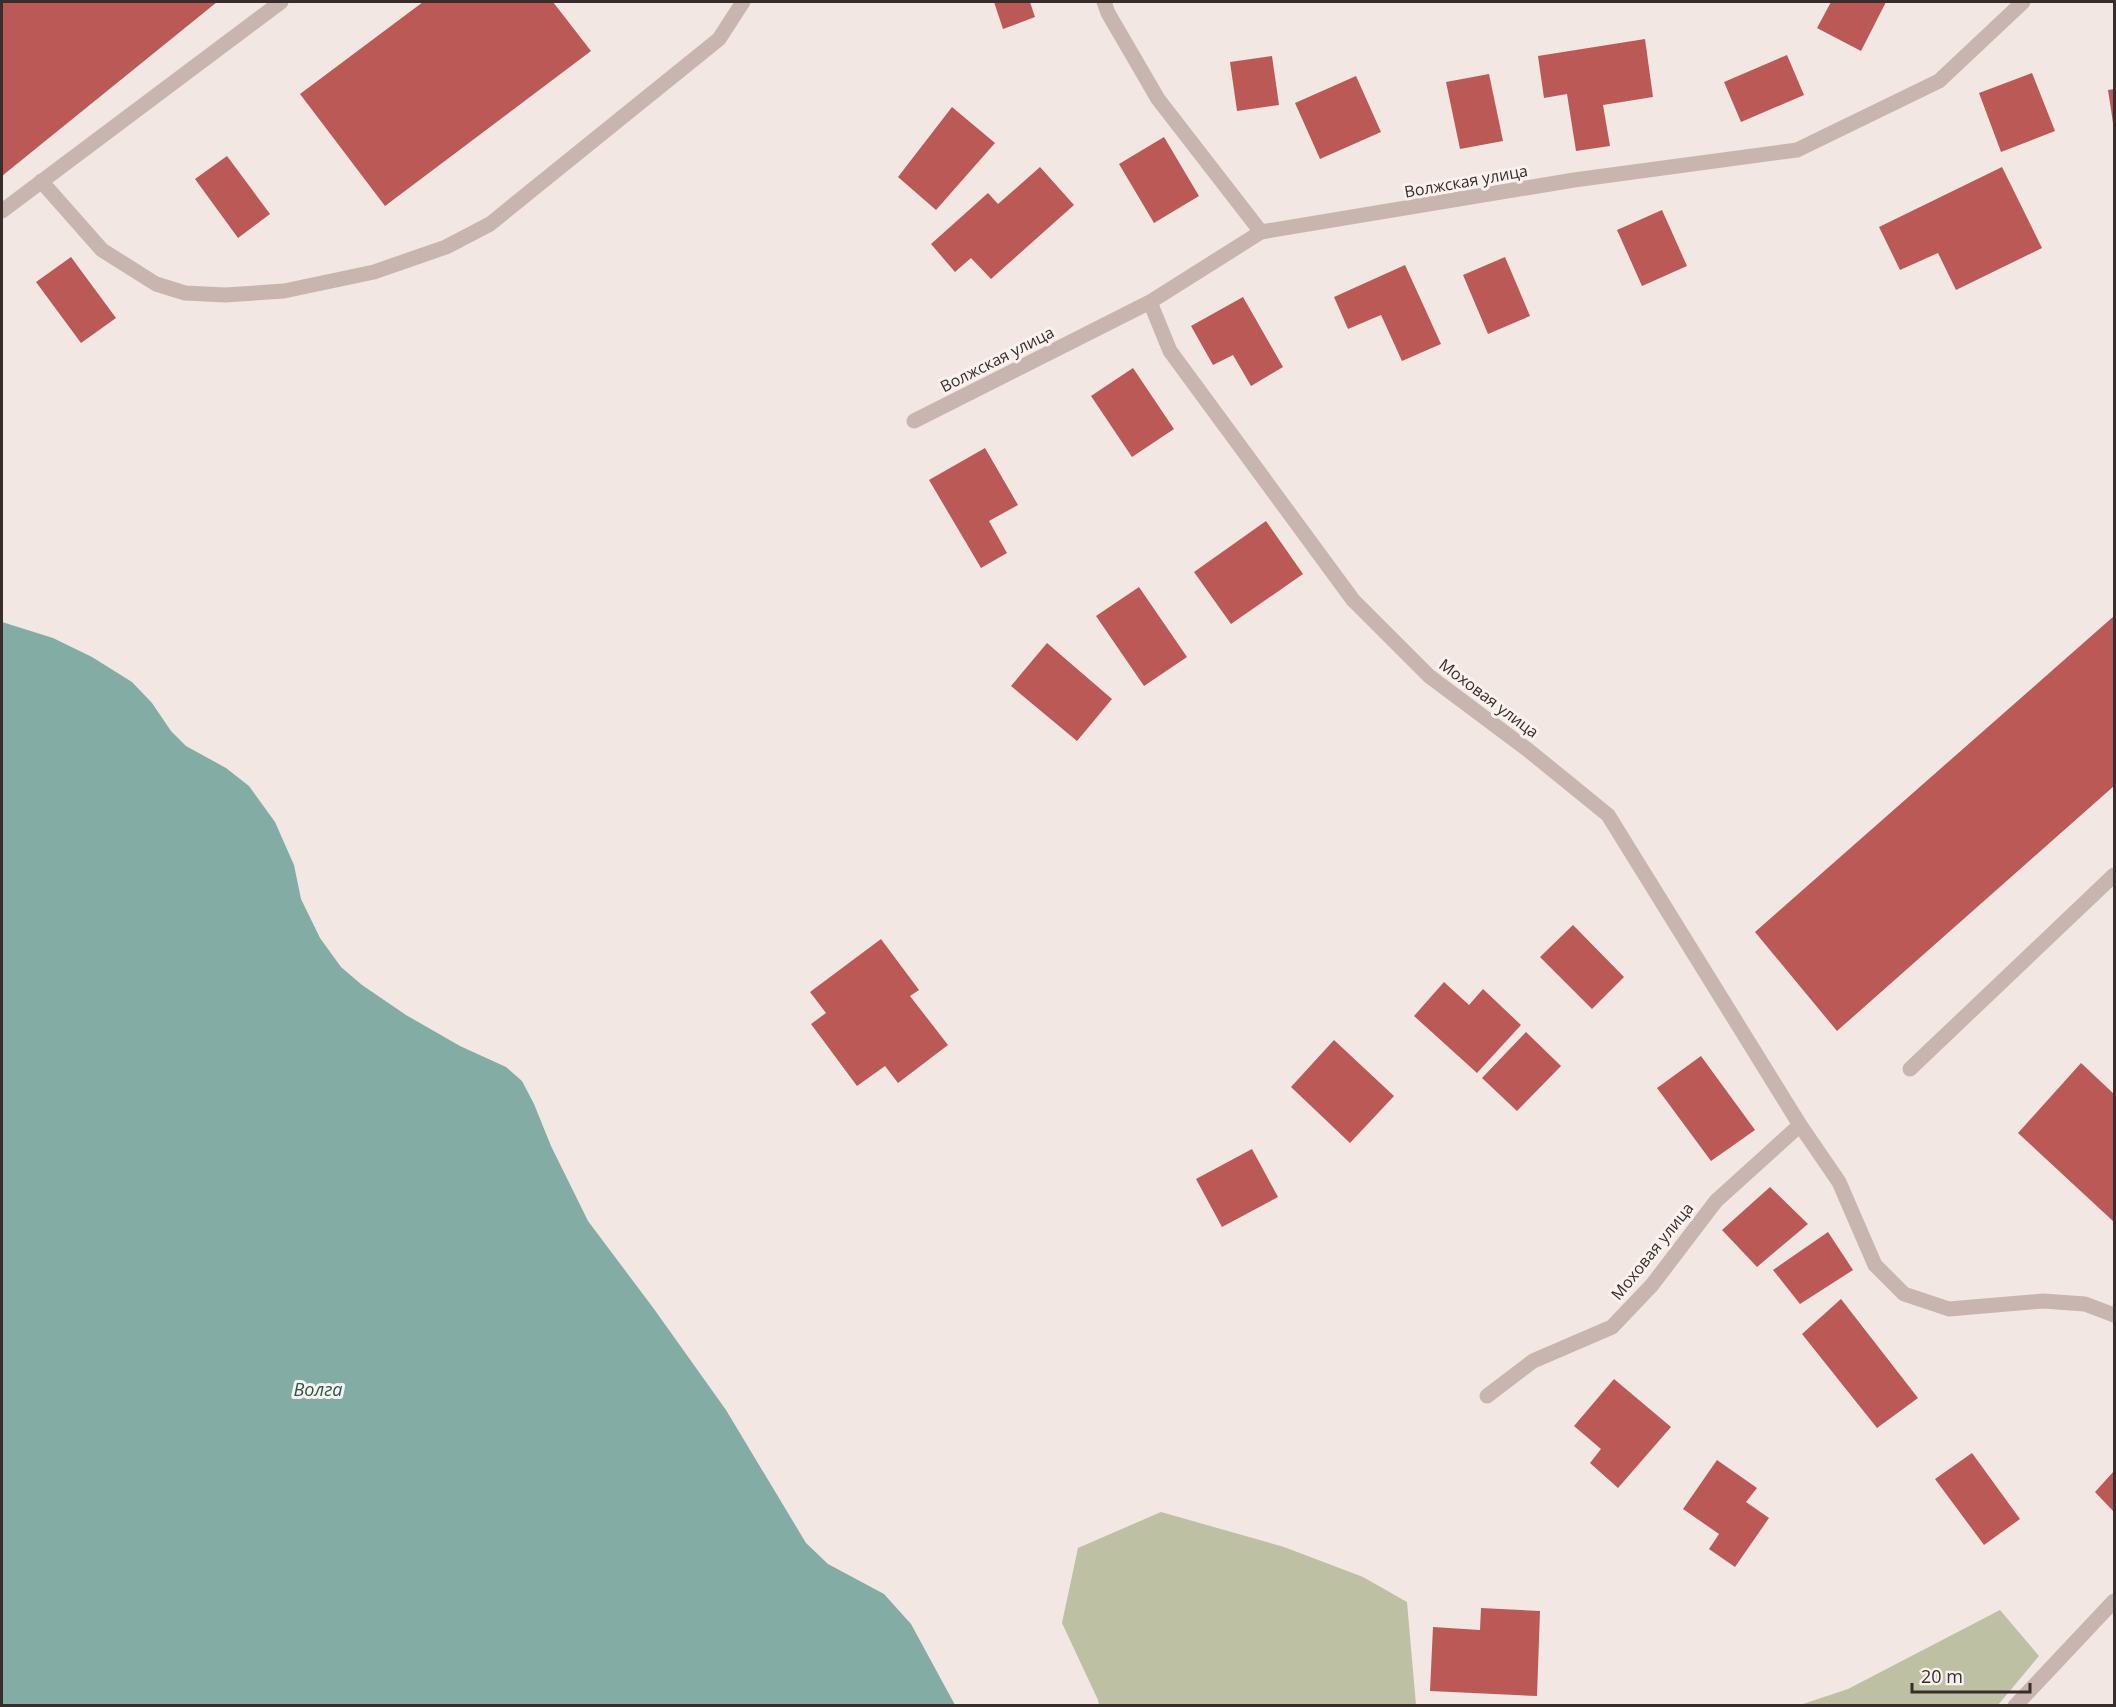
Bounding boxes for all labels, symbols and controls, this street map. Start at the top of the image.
street label: Волжская улица [1403,159,1529,203]
street label: Волжская улица [936,321,1058,397]
street label: Моховая улица [1435,653,1543,743]
street label: Моховая улица [1606,1198,1698,1304]
water label: Волга [294,1377,343,1401]
scale bar [1912,1656,2030,1694]
text: 20 m [1921,1664,1963,1688]

